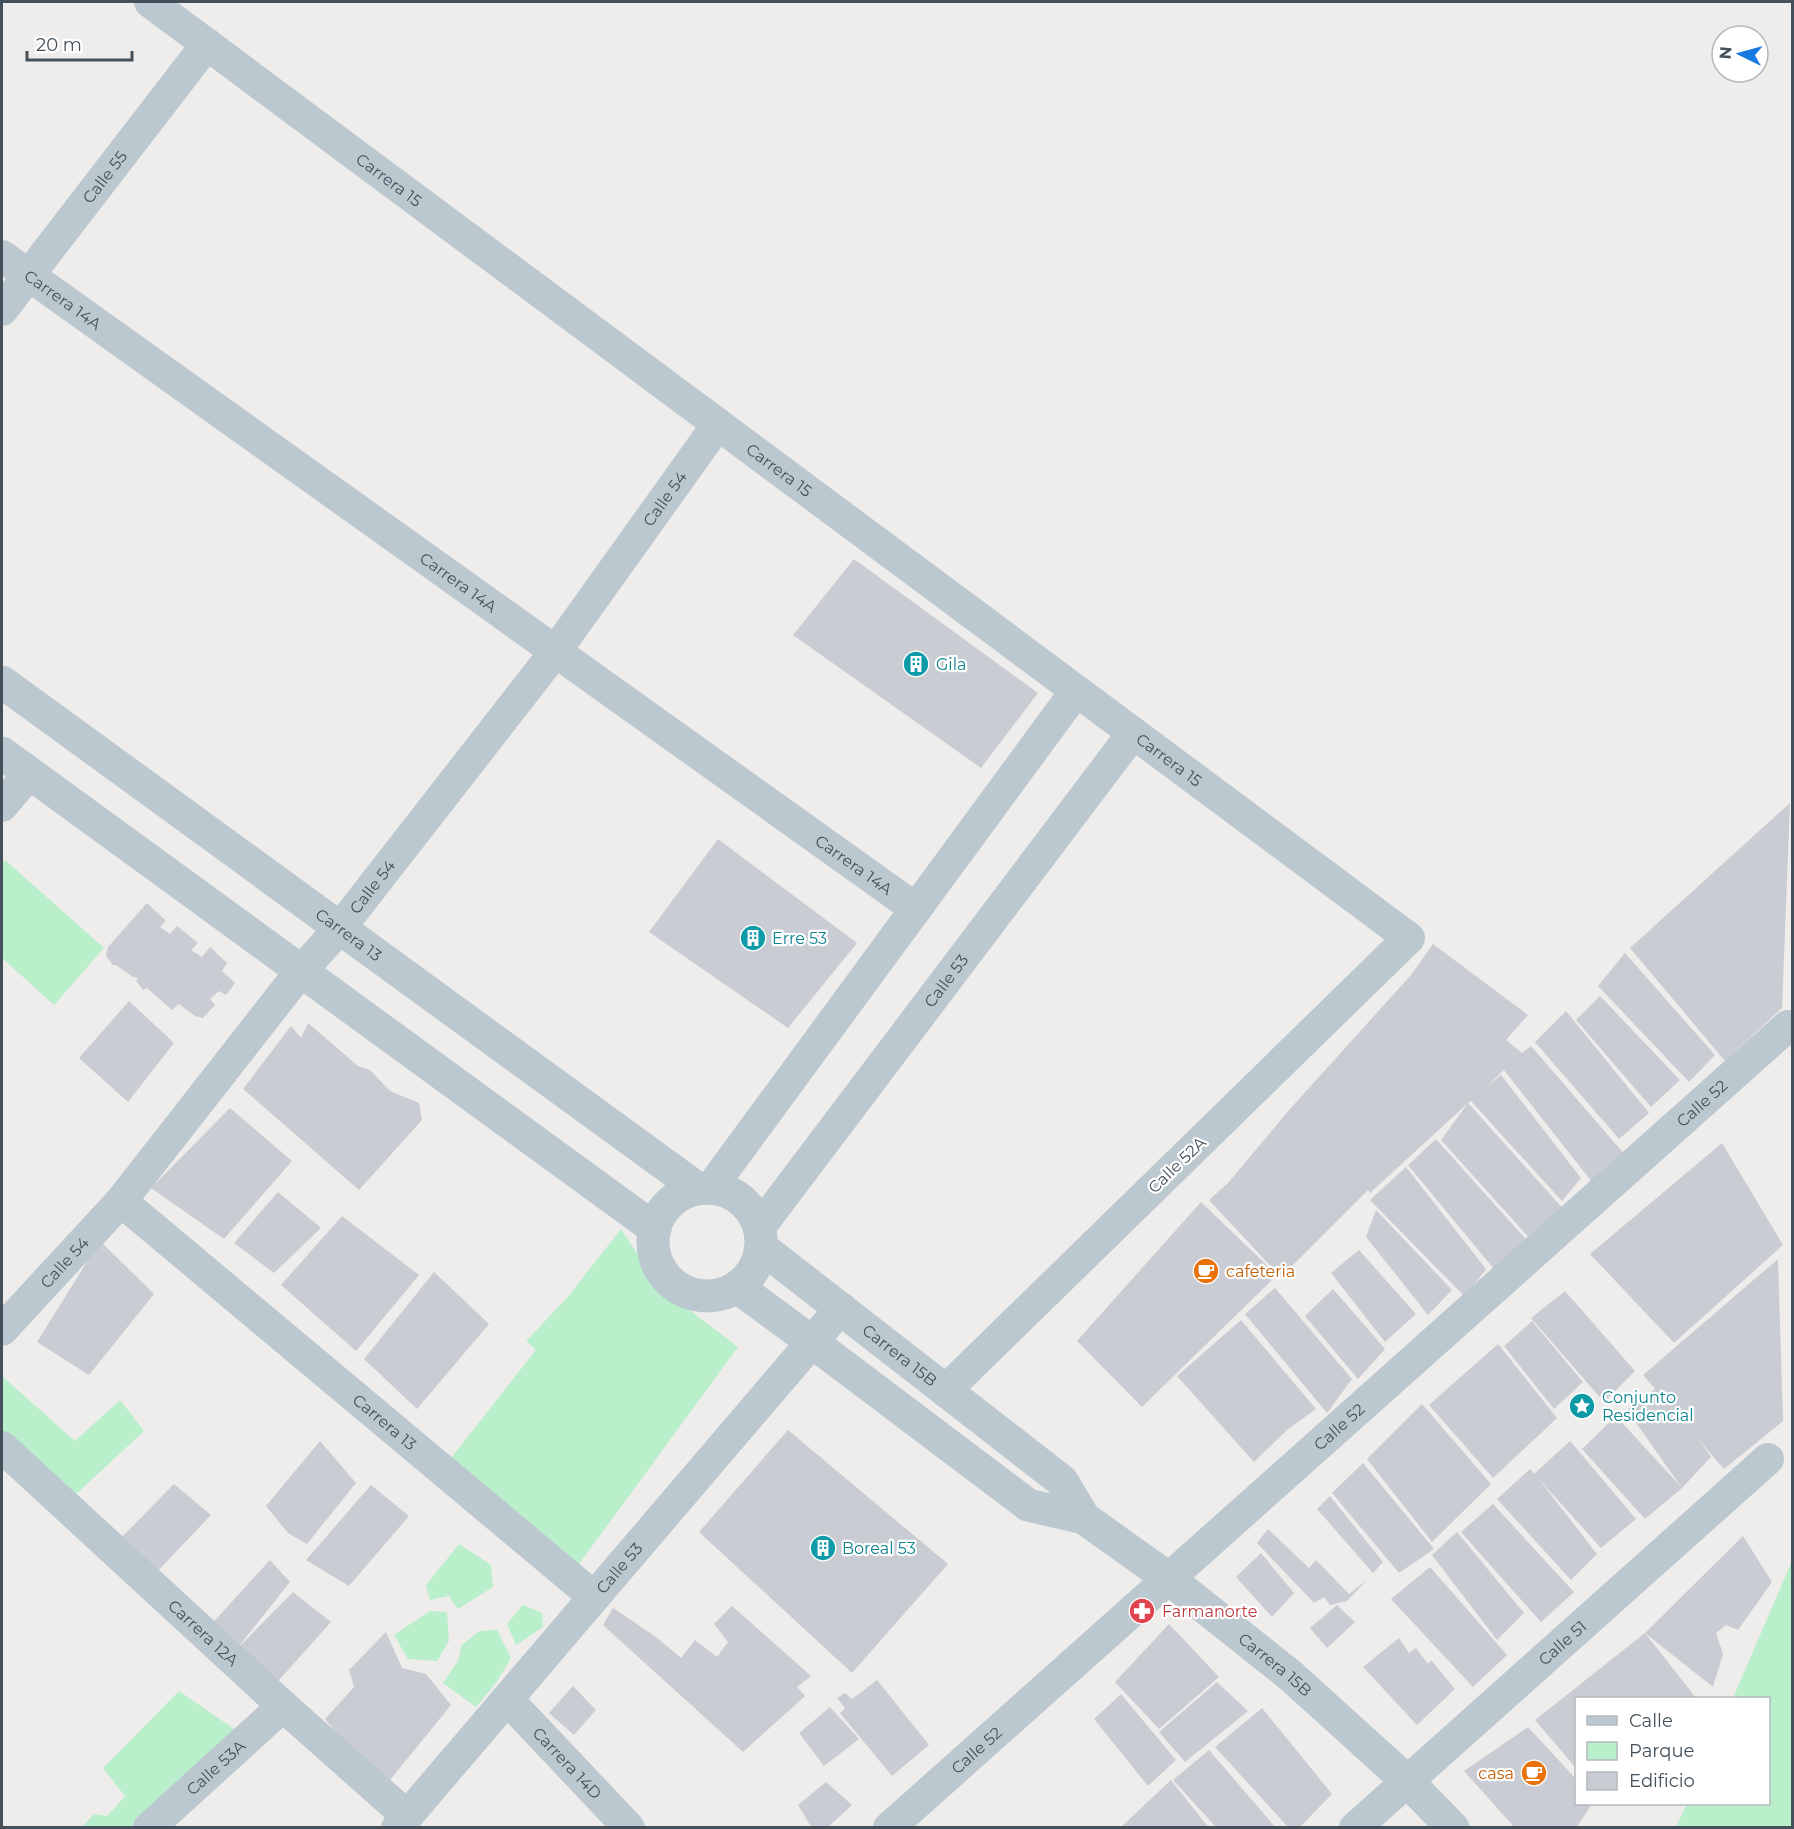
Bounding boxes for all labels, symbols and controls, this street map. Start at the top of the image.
scale bar [27,24,132,62]
north arrow [1710,24,1770,84]
text: 20 m [36,34,82,56]
text: N [1716,45,1736,60]
street label: Calle 55 [78,147,131,207]
street label: Carrera 15 [353,149,426,210]
street label: Carrera 14A [21,266,106,334]
street label: Carrera 15 [743,439,816,500]
street label: Calle 54 [639,467,691,530]
street label: Carrera 14A [416,548,501,616]
building icon: Gila [901,649,931,679]
place label: Gila [936,655,966,674]
street label: Carrera 15 [1133,729,1206,790]
street label: Carrera 14A [812,831,897,899]
street label: Calle 54 [345,856,399,917]
street label: Carrera 13 [312,904,386,965]
building icon: Erre 53 [738,923,768,953]
place label: Erre 53 [772,929,827,948]
street label: Calle 53 [920,951,972,1011]
street label: Calle 52 [1672,1076,1731,1131]
street label: Calle 52A [1144,1133,1210,1197]
street label: Calle 54 [36,1233,93,1292]
cafe icon: cafeteria [1191,1256,1221,1286]
place label: cafeteria [1226,1262,1295,1281]
street label: Carrera 15B [859,1320,941,1390]
place label: Conjunto Residencial [1602,1388,1694,1425]
street label: Carrera 13 [349,1390,420,1454]
place icon: Conjunto Residencial [1567,1391,1597,1421]
street label: Calle 52 [1310,1399,1368,1454]
building icon: Boreal 53 [808,1533,838,1563]
street label: Calle 53 [592,1538,646,1597]
place label: Boreal 53 [842,1539,916,1558]
street label: Carrera 12A [164,1596,243,1670]
pharmacy icon: Farmanorte [1127,1596,1157,1626]
place label: Farmanorte [1162,1602,1257,1621]
street label: Calle 51 [1534,1616,1590,1669]
street label: Carrera 15B [1235,1629,1316,1700]
legend [1575,1697,1770,1805]
text: Calle [1629,1710,1673,1732]
street label: Carrera 14D [529,1723,606,1803]
street label: Calle 52 [947,1723,1005,1778]
street label: Calle 53A [182,1736,249,1799]
text: Parque [1629,1740,1695,1762]
cafe icon: casa [1519,1758,1549,1788]
place label: casa [1478,1764,1514,1783]
text: Edificio [1629,1770,1695,1792]

